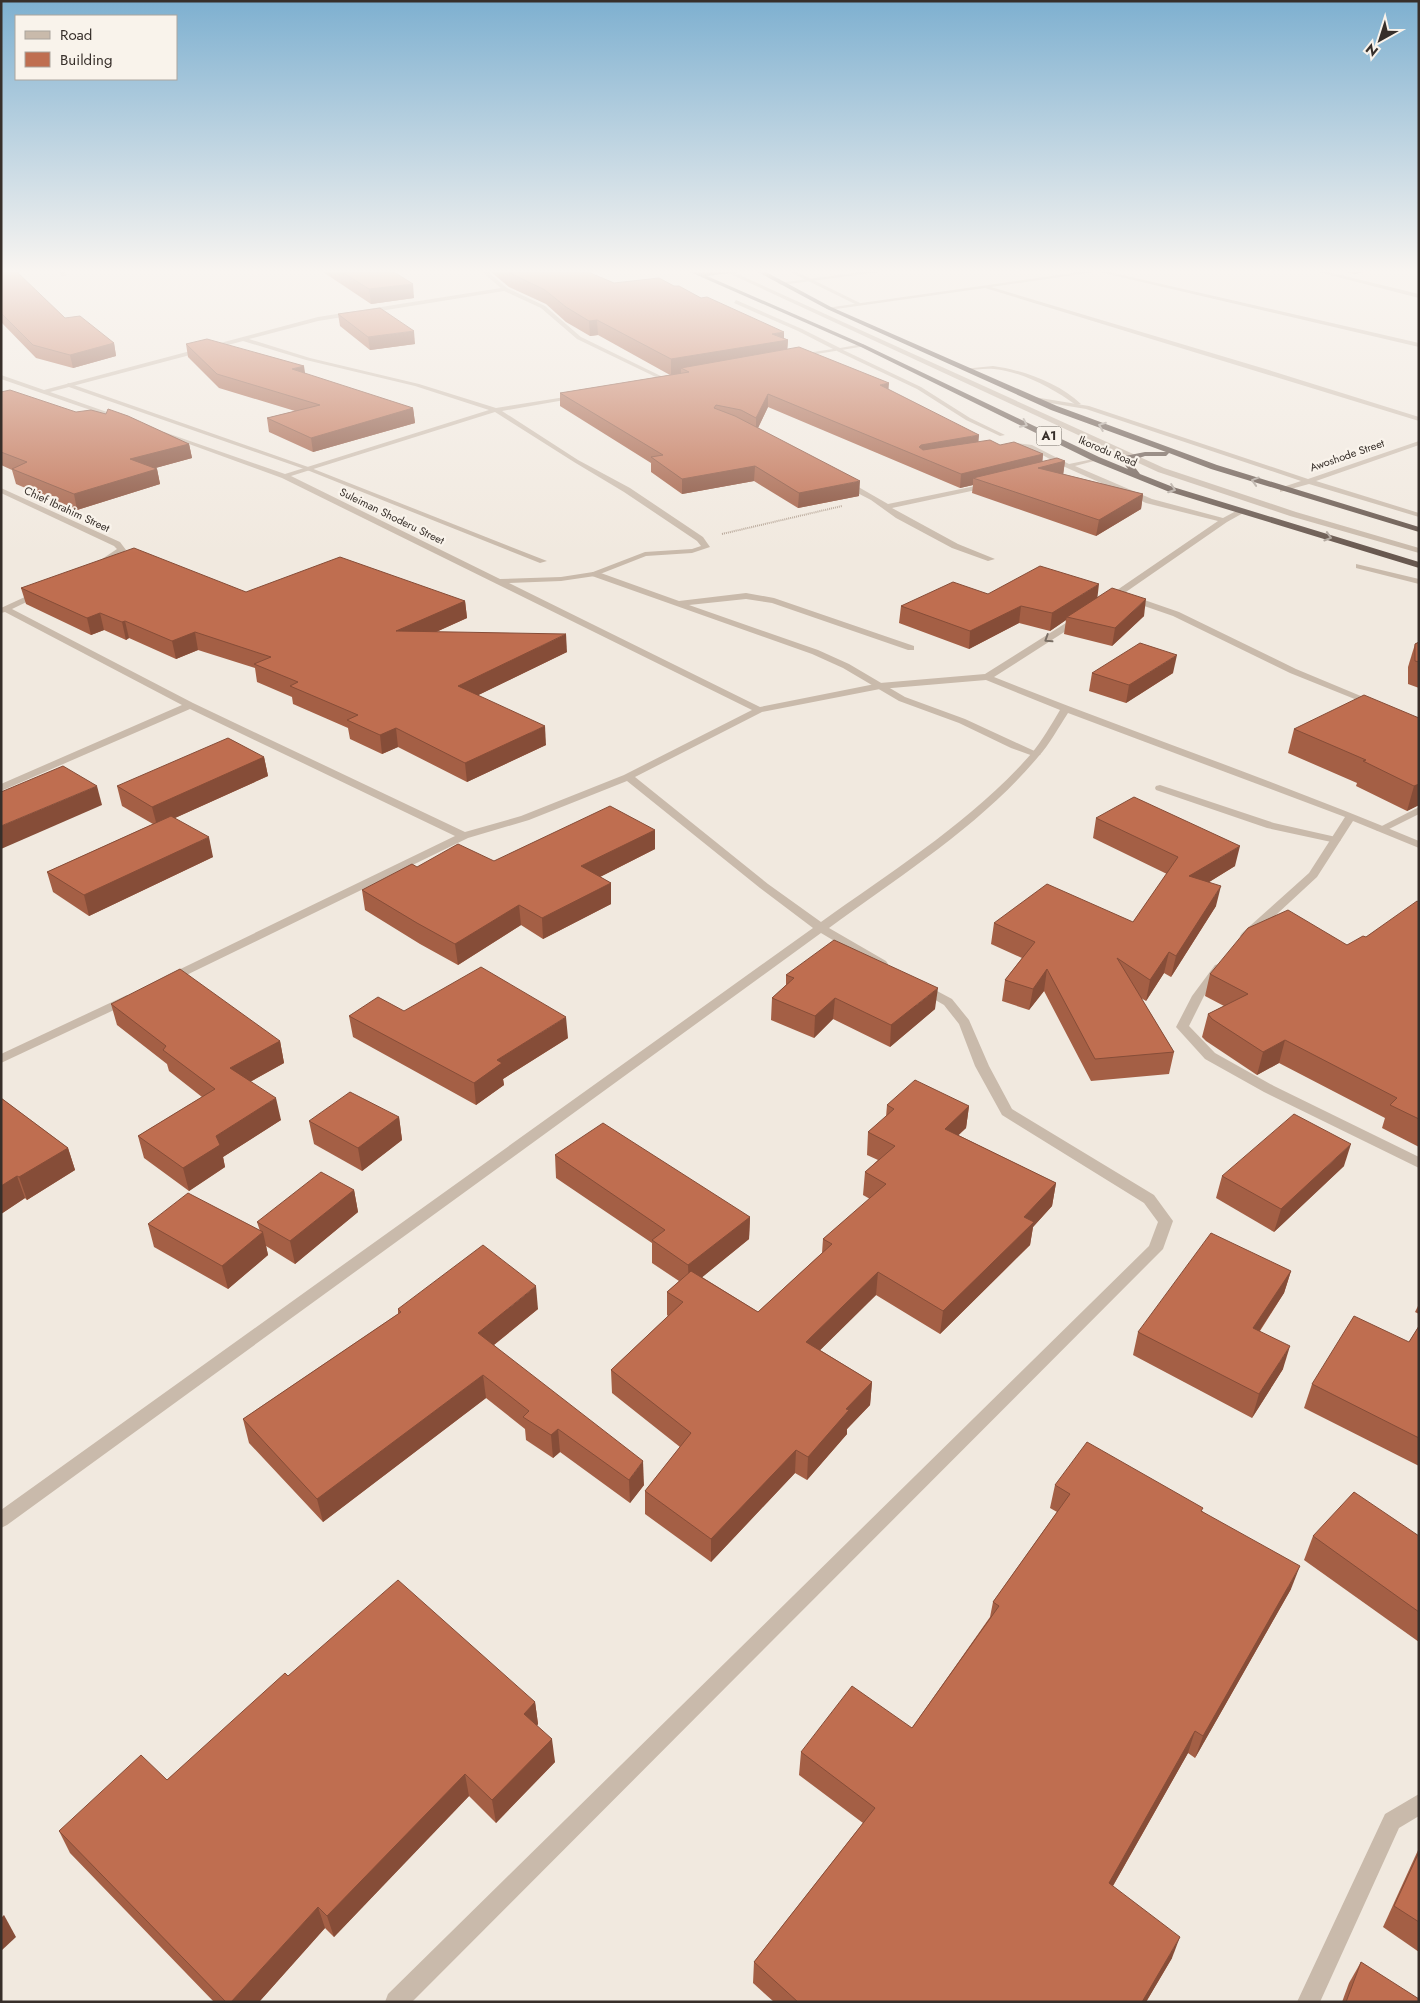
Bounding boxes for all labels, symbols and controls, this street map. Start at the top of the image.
legend [15,15,178,80]
north arrow [1355,15,1405,65]
text: Road [60,24,92,46]
text: N [1361,39,1382,61]
text: Building [60,49,112,71]
one-way arrow [1019,418,1028,428]
one-way arrow [1098,422,1107,432]
road number: A1 [1036,426,1062,446]
street label: Ikorodu Road [1076,432,1140,470]
street label: Awoshode Street [1308,435,1387,475]
one-way arrow [1251,477,1259,487]
street label: Chief Ibrahim Street [21,482,113,536]
one-way arrow [1168,483,1176,493]
street label: Suleiman Shoderu Street [337,484,447,548]
one-way arrow [1323,532,1331,542]
one-way arrow [1044,633,1053,642]

